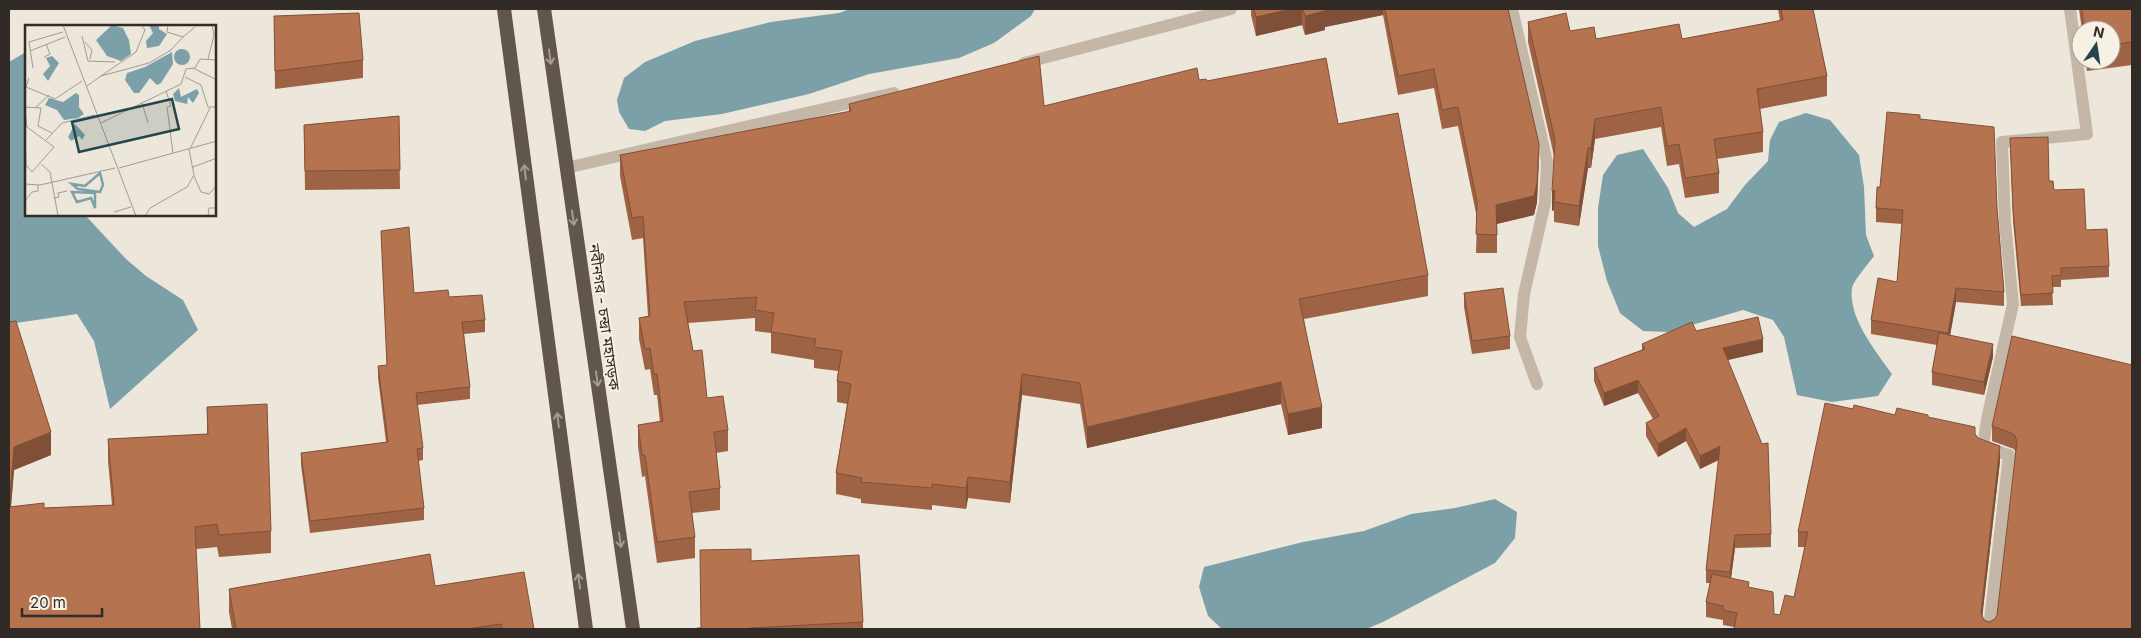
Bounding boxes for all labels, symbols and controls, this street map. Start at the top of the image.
north arrow [2071,20,2121,70]
text: N [2092,22,2106,41]
inset map [25,25,216,216]
one-way arrow [546,49,556,65]
one-way arrow [520,164,530,180]
one-way arrow [568,210,578,226]
street label: নবীনগর - চন্দ্রা মহাসড়ক [585,242,624,392]
one-way arrow [592,370,602,386]
one-way arrow [553,412,563,428]
one-way arrow [615,531,625,547]
one-way arrow [574,573,584,589]
scale bar [22,586,102,618]
text: 20 m [30,593,66,612]

